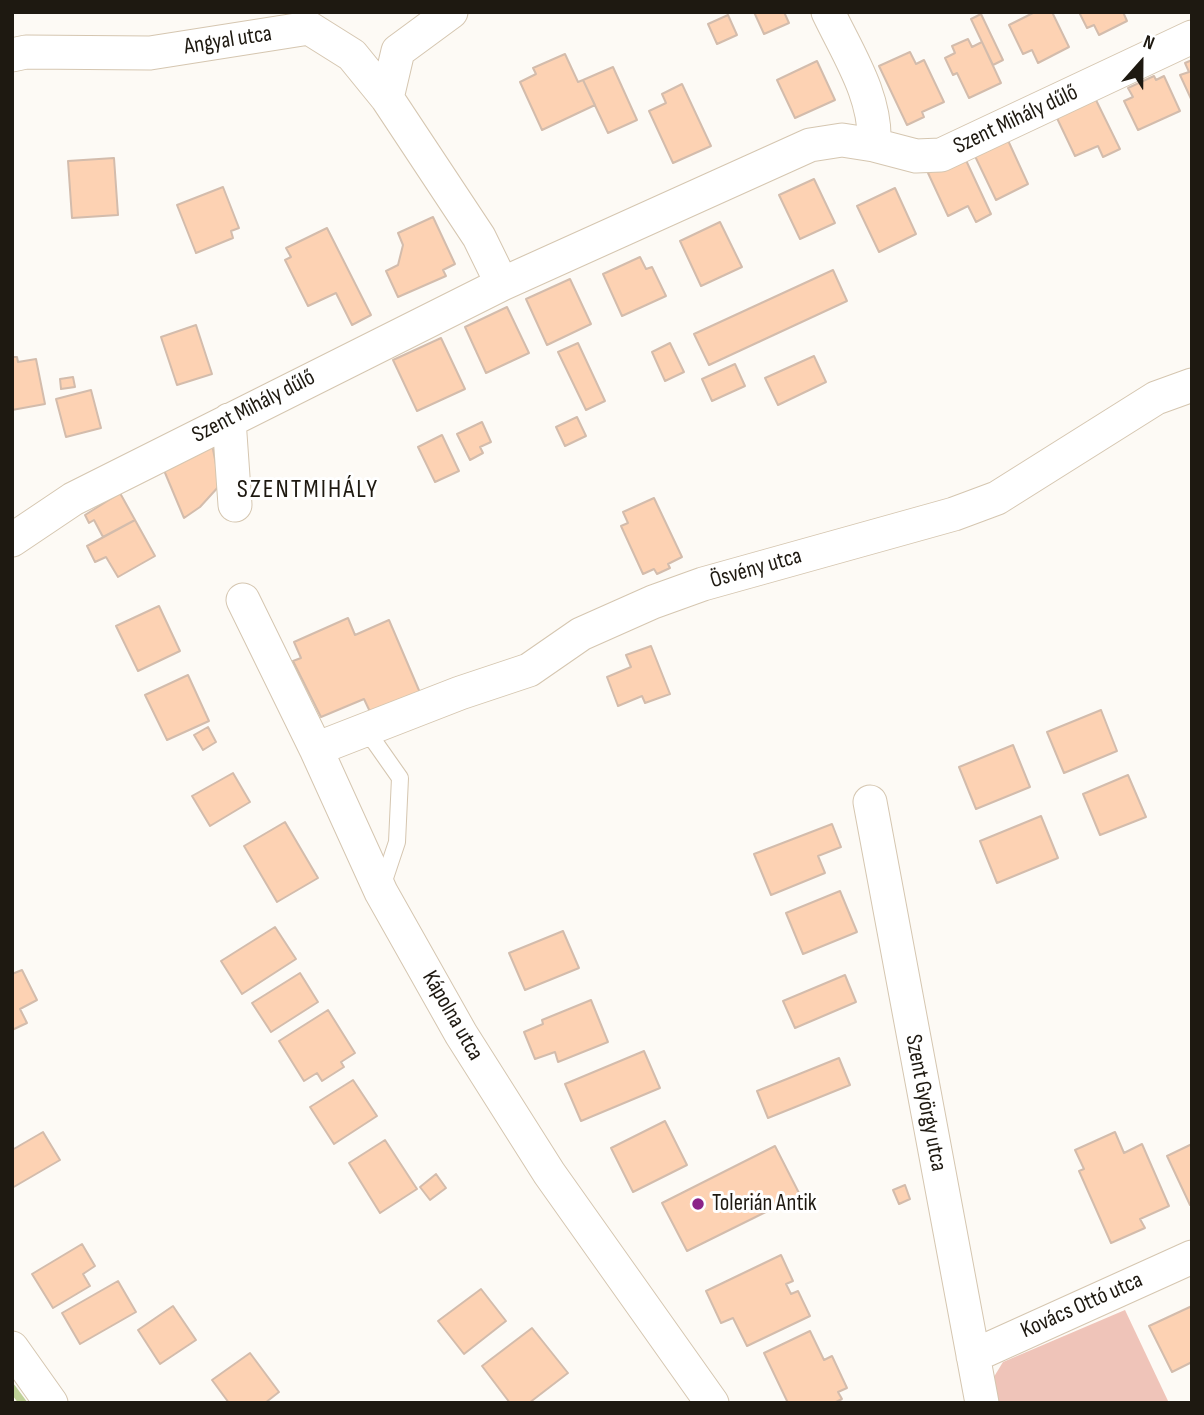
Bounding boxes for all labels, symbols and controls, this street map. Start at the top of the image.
street label: Angyal utca [182,20,274,62]
north arrow [1106,28,1176,98]
text: N [1140,30,1158,55]
street label: Szent Mihály dűlő [949,79,1083,161]
street label: Szent Mihály dűlő [188,364,320,450]
district label: SZENTMIHÁLY [238,474,378,506]
street label: Ösvény utca [707,543,805,595]
street label: Kápolna utca [415,966,489,1066]
street label: Szent György utca [898,1032,952,1174]
place label: Tolerián Antik [712,1190,816,1218]
marker: Tolerián Antik [690,1196,706,1212]
street label: Kovács Ottó utca [1017,1267,1147,1345]

